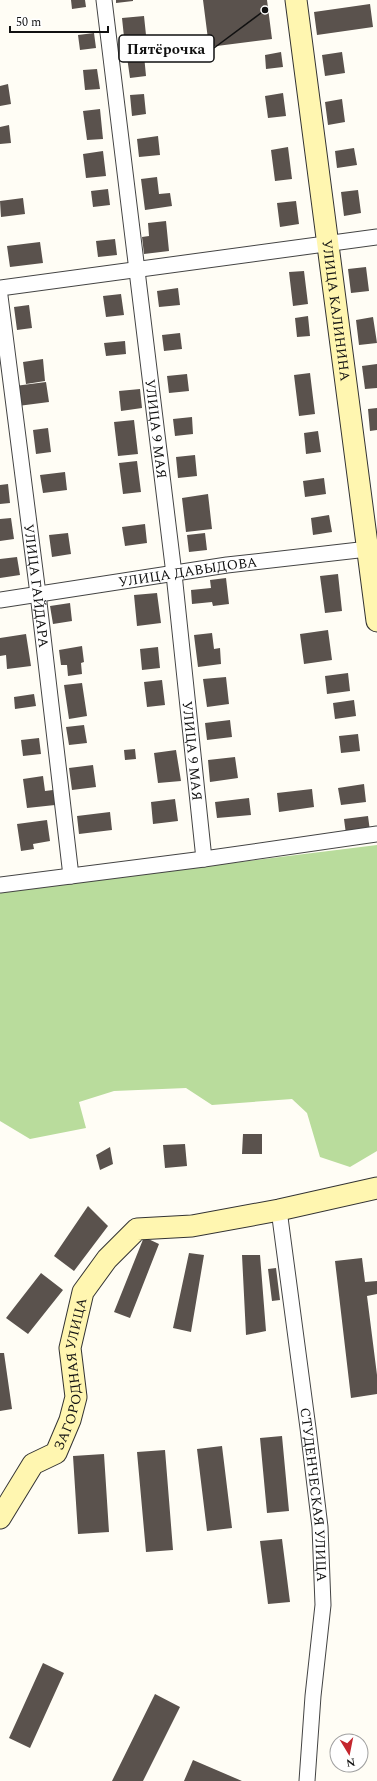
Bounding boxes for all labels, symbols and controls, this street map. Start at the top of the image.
scale bar [10,8,108,34]
text: 50 m [16,13,41,32]
callout: Пятёрочка [119,35,214,62]
text: Пятёрочка [127,38,206,61]
street label: УЛИЦА КАЛИНИНА [317,238,356,383]
street label: УЛИЦА 9 МАЯ [140,378,173,480]
street label: УЛИЦА ГАЙДАРА [19,522,55,649]
street label: УЛИЦА ДАВЫДОВА [117,551,259,592]
street label: УЛИЦА 9 МАЯ [177,700,208,802]
street label: ЗАГОРОДНАЯ УЛИЦА [48,1295,92,1454]
street label: СТУДЕНЧЕСКАЯ УЛИЦА [295,1406,333,1583]
north arrow [329,1733,369,1773]
text: N [345,1753,357,1772]

